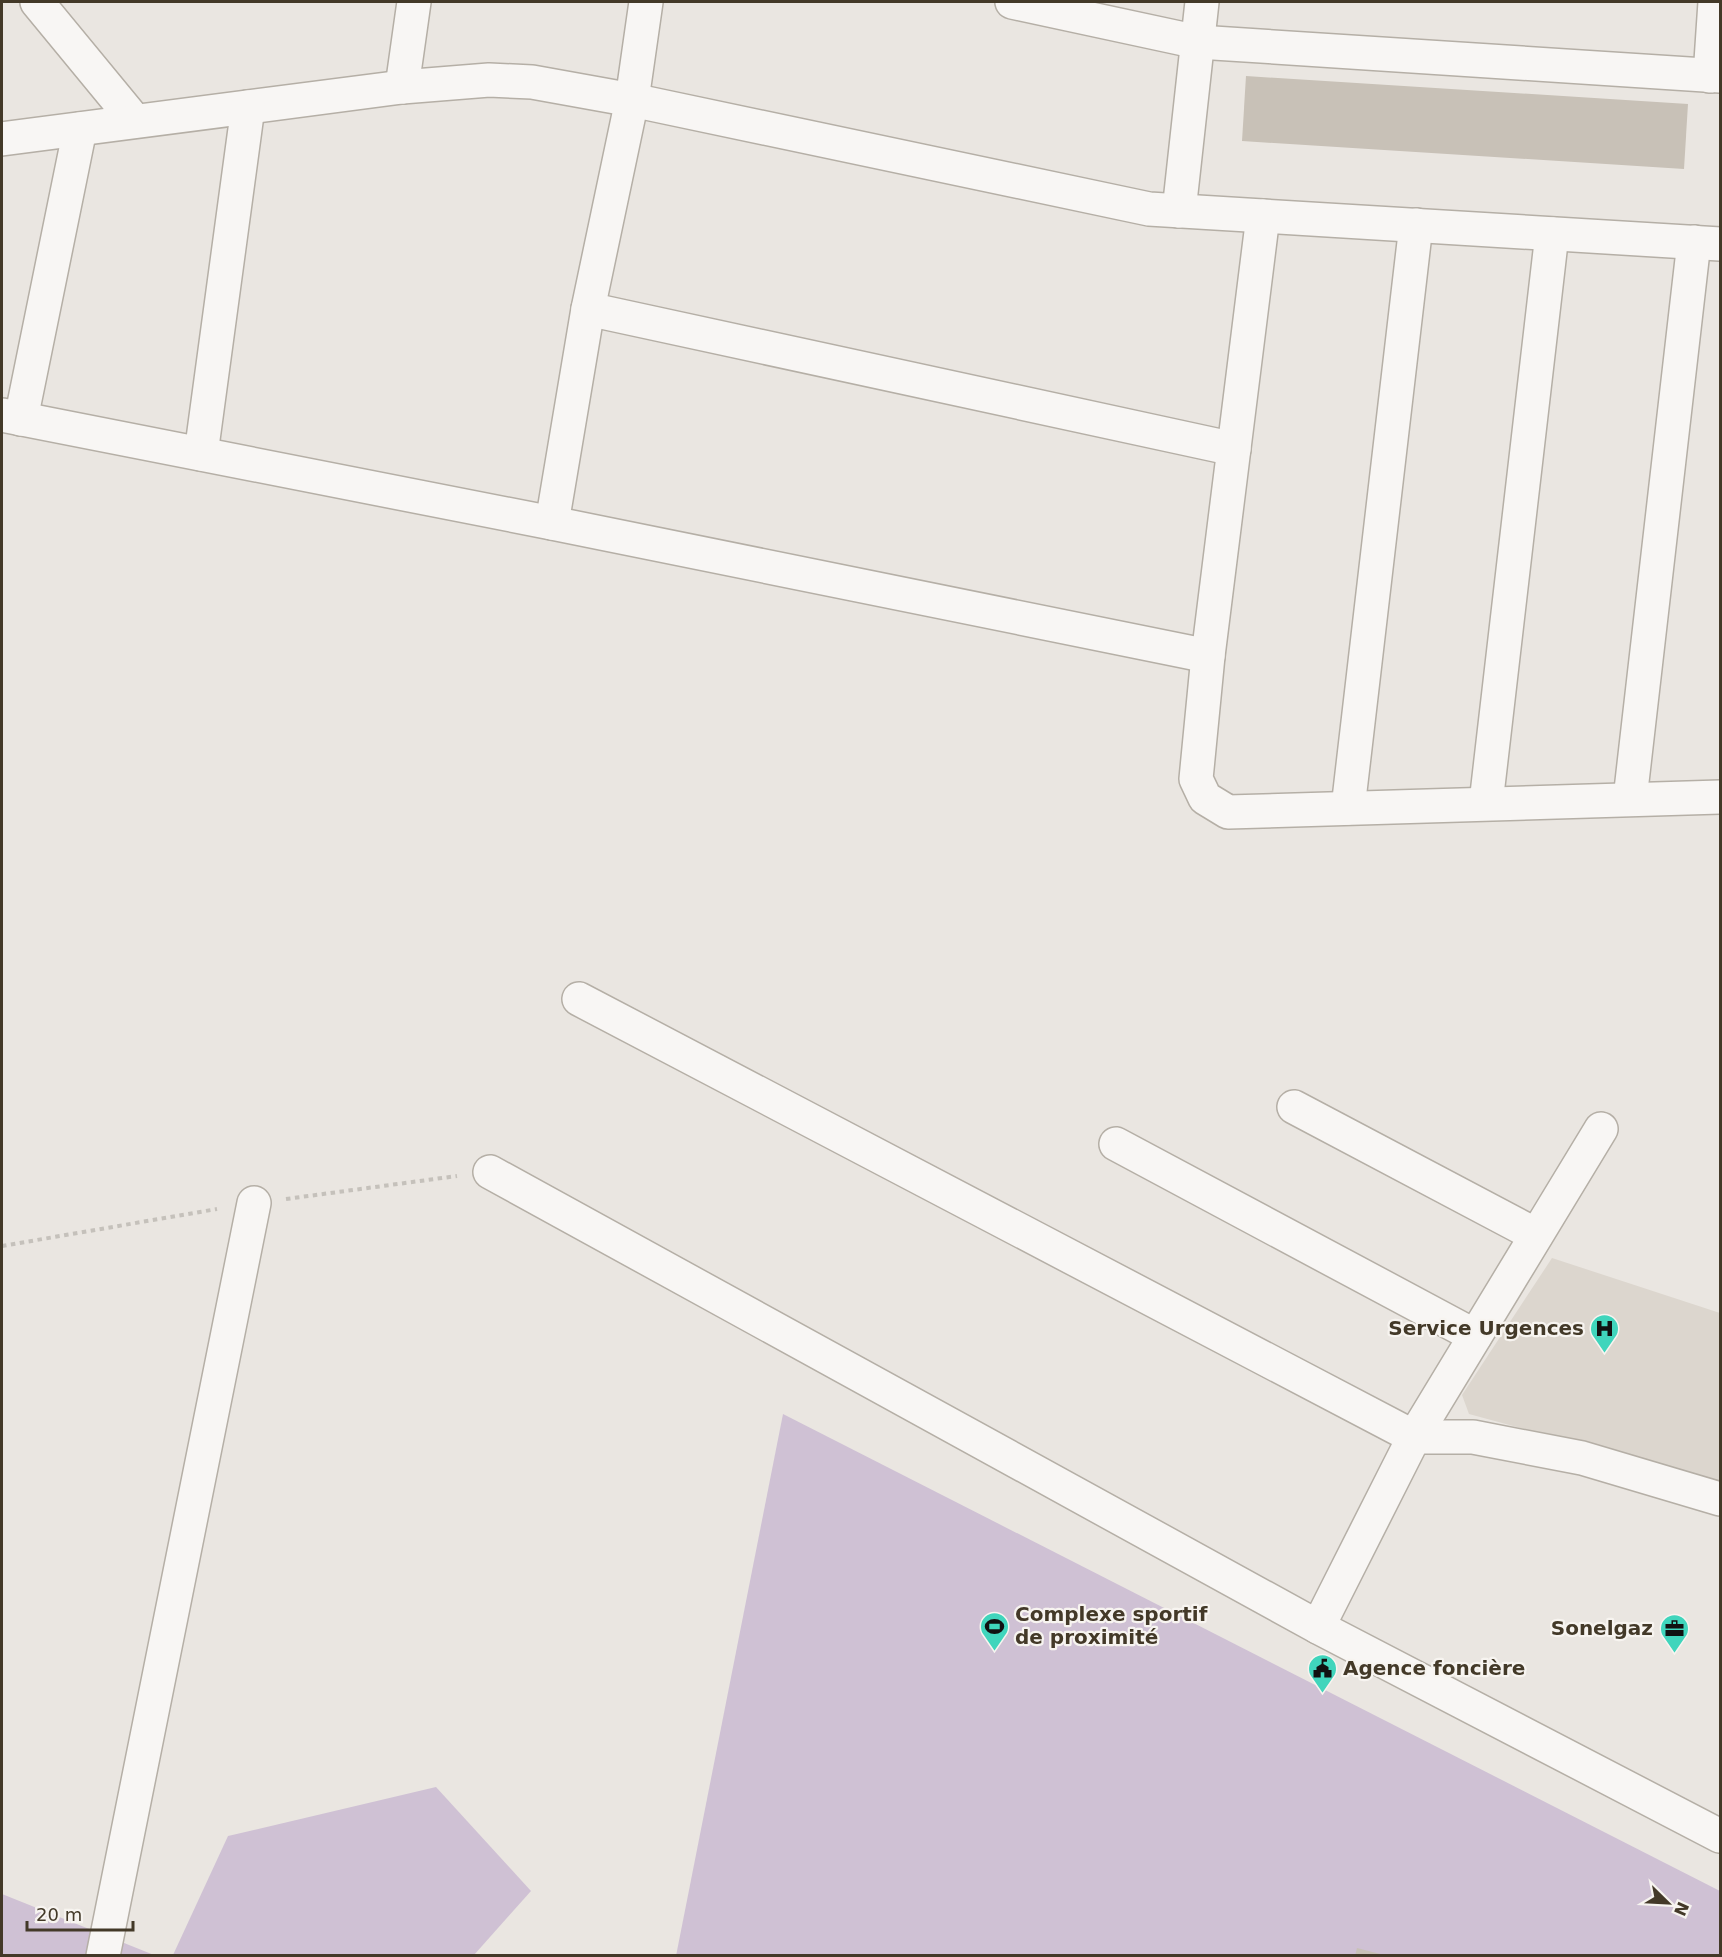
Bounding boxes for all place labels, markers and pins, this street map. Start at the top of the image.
hospital icon: Service Urgences [1589,1312,1621,1354]
place label: Service Urgences [1388,1316,1584,1340]
place label: Complexe sportif de proximité [1015,1602,1208,1649]
sports icon: Complexe sportif de proximité [978,1610,1010,1652]
office icon: Sonelgaz [1658,1612,1690,1654]
place label: Sonelgaz [1551,1616,1653,1640]
public building icon: Agence foncière [1306,1652,1338,1694]
place label: Agence foncière [1343,1656,1525,1680]

